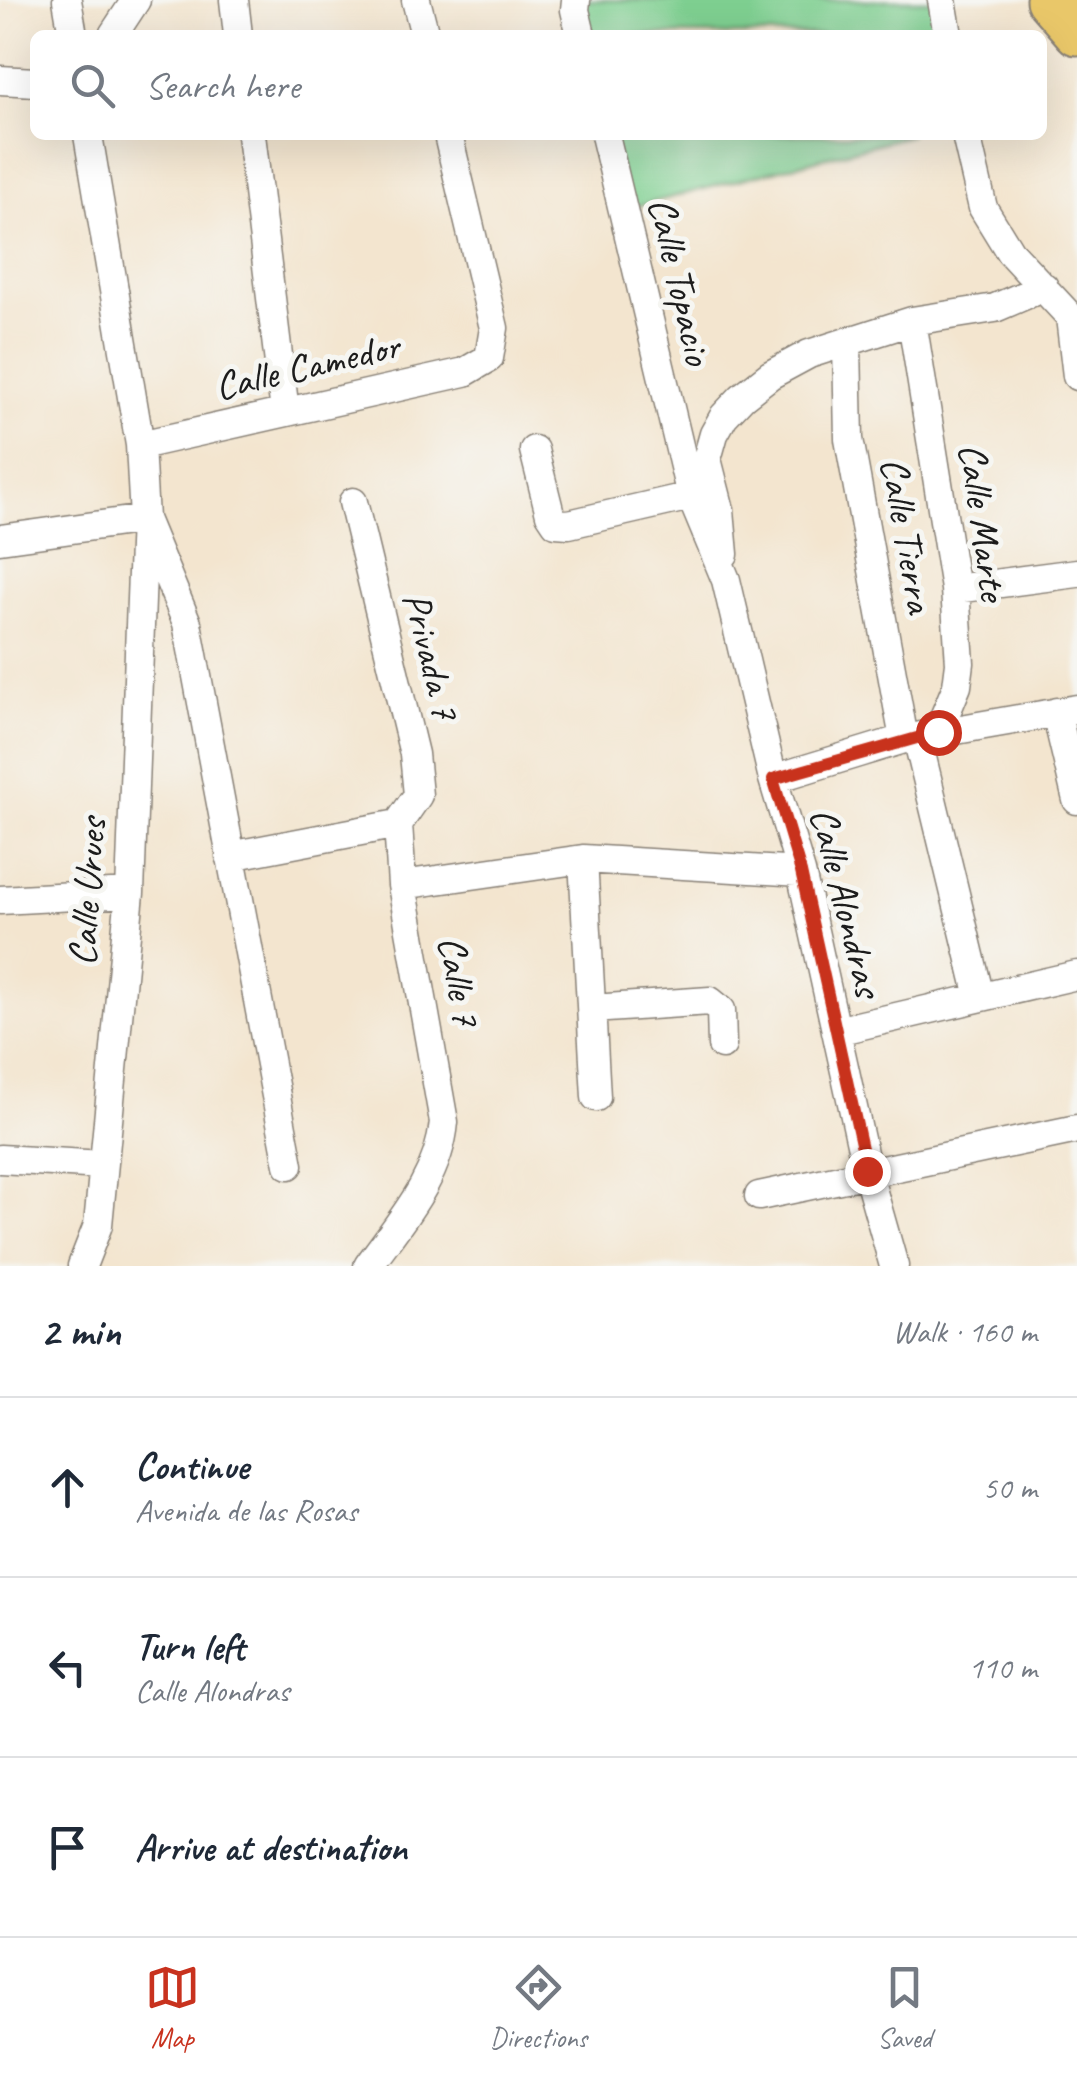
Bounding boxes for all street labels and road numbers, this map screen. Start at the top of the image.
street label: Calle Topacio [637,193,724,371]
street label: Calle Camedor [210,320,407,411]
street label: Calle Marte [947,440,1019,607]
street label: Calle Tierra [869,454,946,619]
street label: Privada 7 [391,587,471,727]
street label: Calle Alondras [798,802,894,1005]
street label: Calle Urues [57,813,117,967]
street label: Calle 7 [427,932,492,1032]

